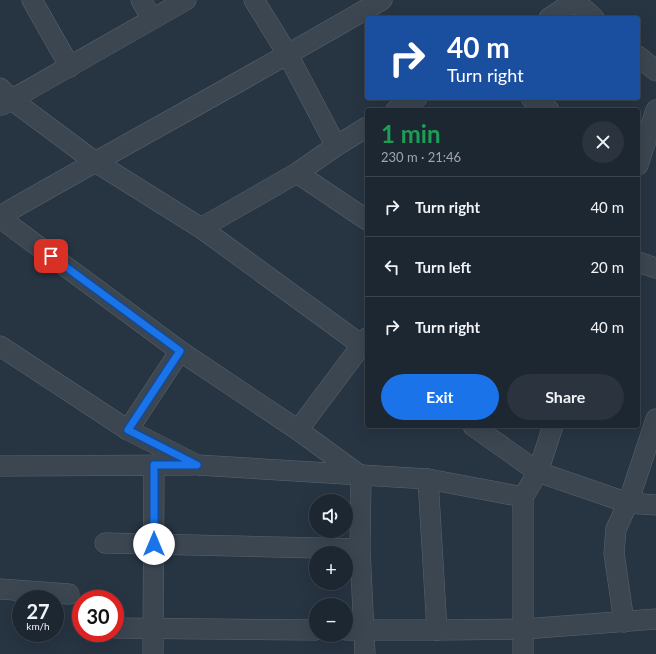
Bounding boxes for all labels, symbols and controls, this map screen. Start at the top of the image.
text: 40 m [447,30,510,64]
icon: right [381,32,433,84]
text: Turn right [447,64,524,86]
text: 1 min [381,119,441,148]
button: close [582,121,624,163]
text: 230 m · 21:46 [381,149,461,165]
icon: right [381,196,403,218]
text: Turn right [415,198,480,216]
text: 40 m [590,198,624,216]
pin [34,239,68,273]
icon: arrive [40,245,62,267]
icon: left [381,256,403,278]
text: Turn left [415,258,471,276]
text: 20 m [590,258,624,276]
icon: right [381,316,403,338]
text: Turn right [415,318,480,336]
text: 40 m [590,318,624,336]
button: Exit [381,374,499,420]
button: Share [507,374,624,420]
map controls [309,494,353,642]
button: sound [309,494,353,538]
position arrow [133,523,175,565]
button: + [309,546,353,590]
speed limit sign: 30 [72,590,124,642]
button: − [309,598,353,642]
text: 27 [26,599,50,623]
text: km/h [26,620,50,632]

